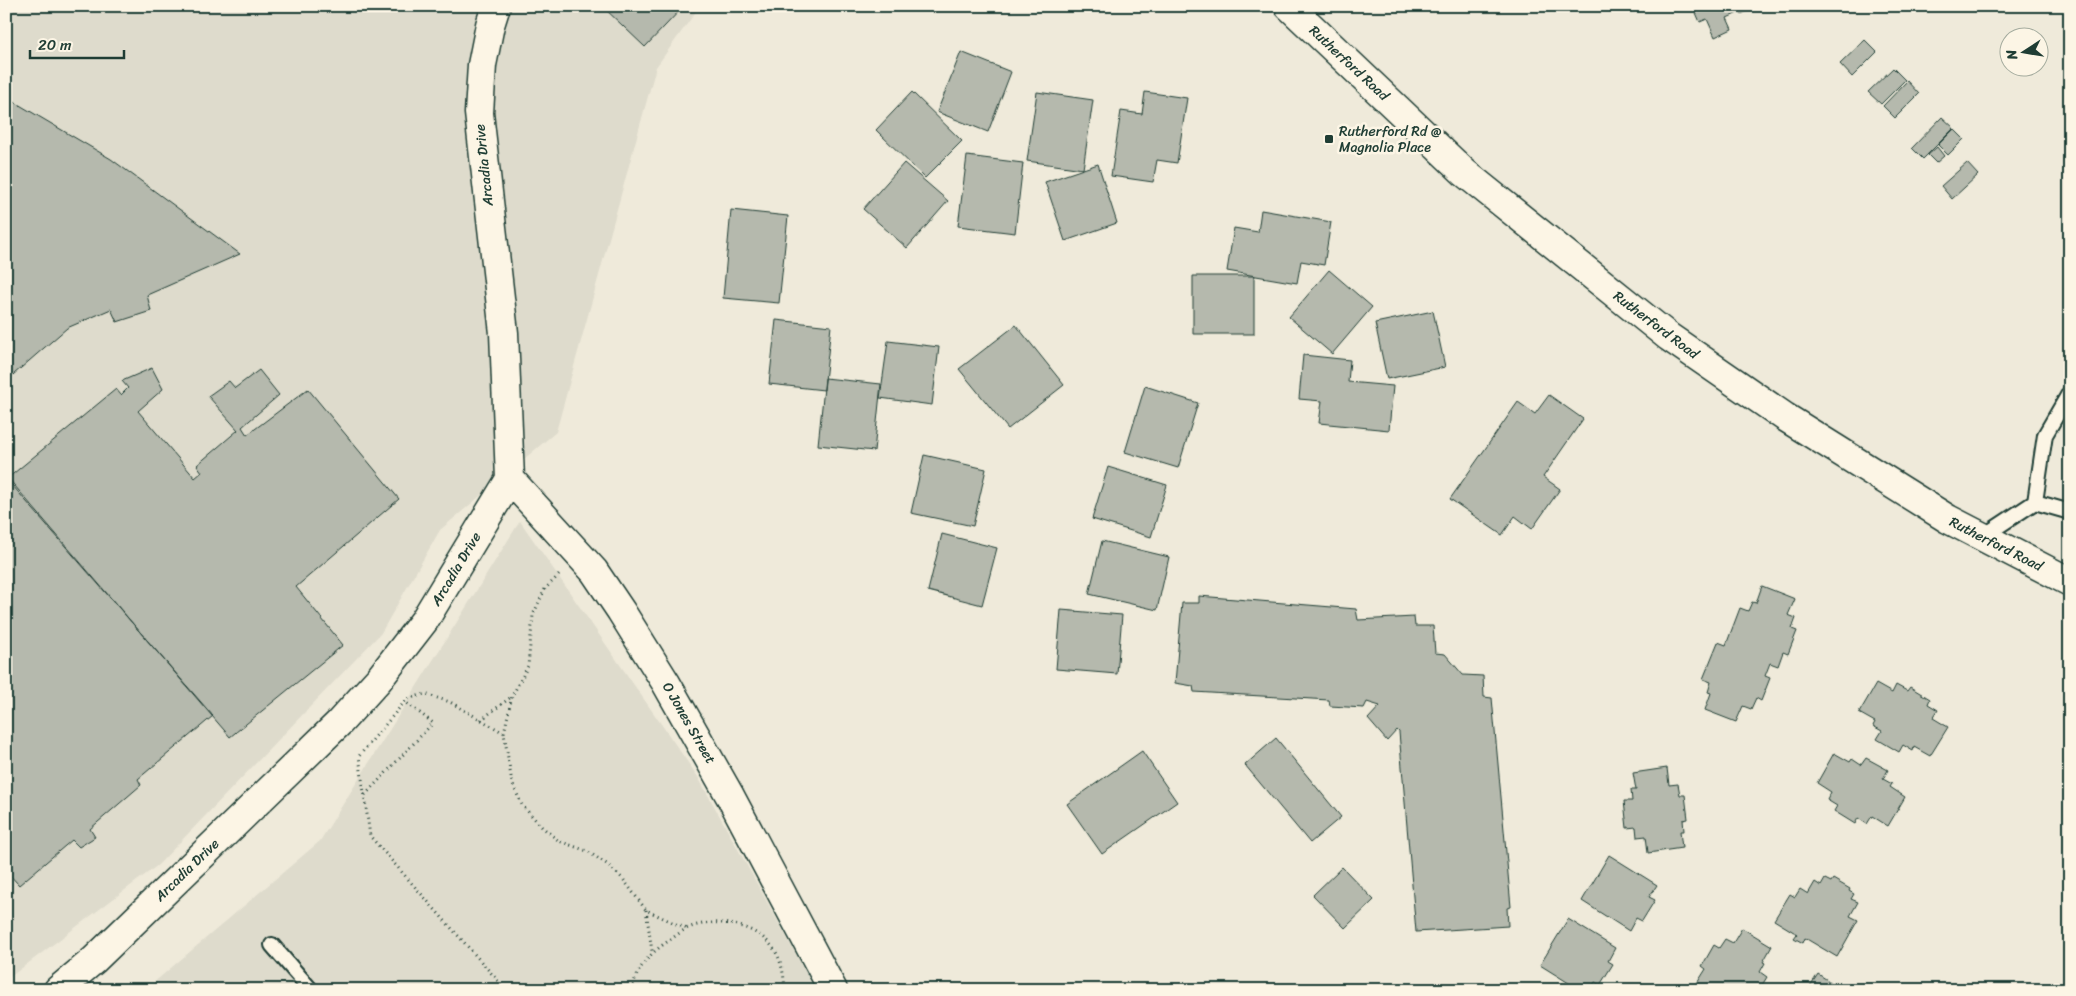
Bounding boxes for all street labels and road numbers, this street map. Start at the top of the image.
street label: Rutherford Road [1303,19,1396,108]
street label: Arcadia Drive [467,123,501,208]
street label: Rutherford Road [1608,284,1706,367]
street label: Rutherford Road [1945,510,2049,579]
street label: Arcadia Drive [424,527,488,612]
street label: O Jones Street [655,677,723,769]
street label: Arcadia Drive [148,832,225,908]

